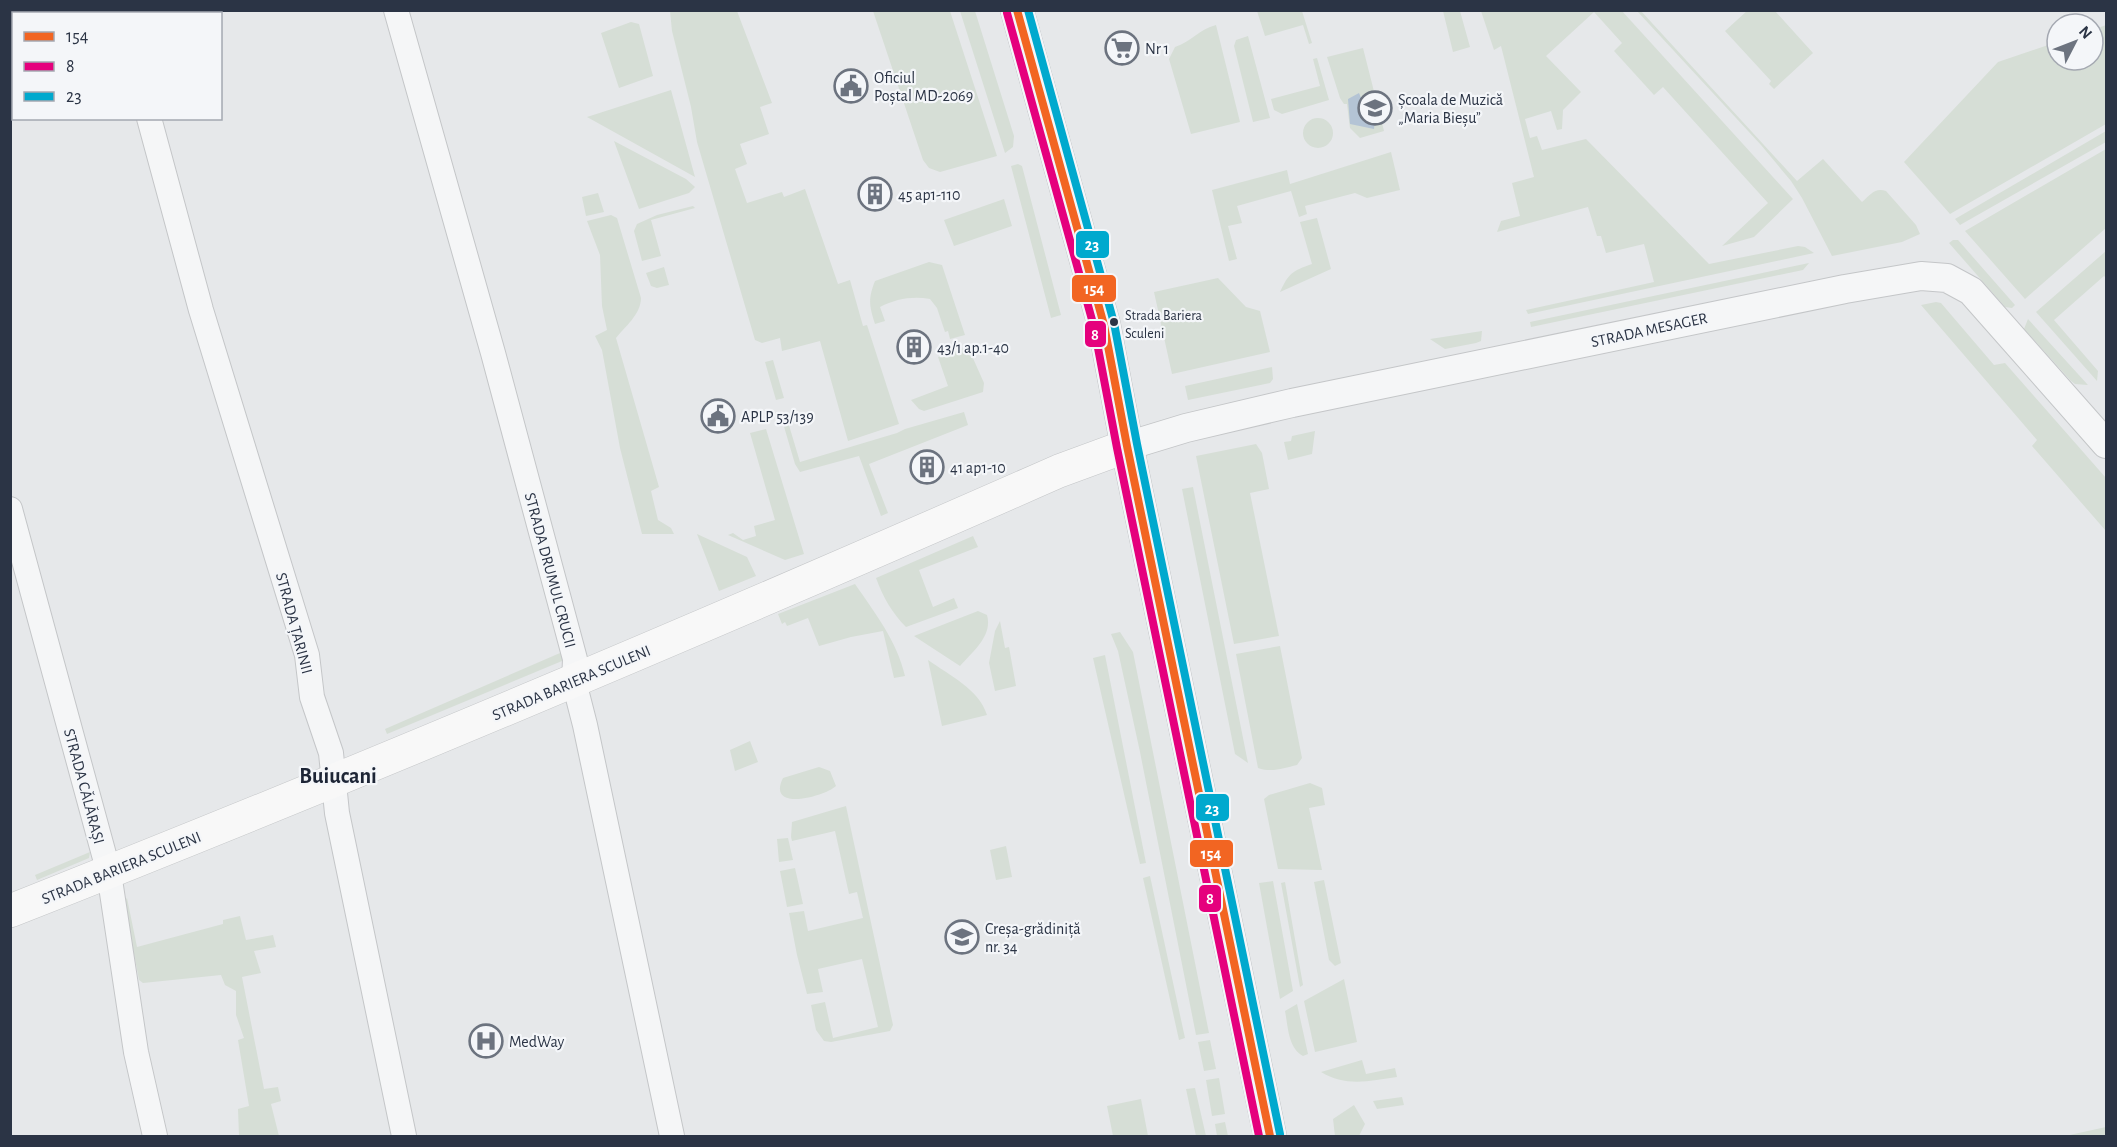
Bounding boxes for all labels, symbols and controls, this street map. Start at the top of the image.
legend [12,12,222,120]
north arrow [2045,12,2105,72]
text: N [2076,23,2095,42]
text: 154 [66,28,89,46]
supermarket icon: Nr 1 [1104,30,1140,66]
place label: Nr 1 [1145,41,1169,57]
text: 8 [66,58,75,76]
public building icon: Oficiul Poștal MD-2069 [833,68,869,104]
place label: Oficiul Poștal MD-2069 [874,70,973,106]
text: 23 [66,88,82,106]
school or university icon: Școala de Muzică „Maria Bieșu” [1357,90,1393,126]
place label: Școala de Muzică „Maria Bieșu” [1398,92,1503,128]
building icon: 45 ap1-110 [857,176,893,212]
place label: 45 ap1-110 [898,187,960,203]
line badge: 23 [1075,230,1110,259]
text: 23 [1085,237,1099,253]
line badge: 154 [1071,274,1117,303]
text: 154 [1084,281,1104,297]
place label: Strada Bariera Sculeni [1125,309,1203,341]
street label: STRADA MESAGER [1590,310,1709,350]
marker: Strada Bariera Sculeni [1108,316,1120,328]
line badge: 8 [1084,320,1107,348]
text: 8 [1091,327,1099,343]
building icon: 43/1 ap.1-40 [896,329,932,365]
place label: 43/1 ap.1-40 [937,340,1009,356]
public building icon: APLP 53/139 [700,398,736,434]
place label: APLP 53/139 [741,409,814,425]
building icon: 41 ap1-10 [909,449,945,485]
place label: 41 ap1-10 [950,460,1006,476]
street label: STRADA DRUMUL CRUCII [522,491,578,650]
street label: STRADA ȚARINII [271,571,315,676]
street label: STRADA BARIERA SCULENI [490,642,653,724]
street label: STRADA CĂLĂRAȘI [59,726,109,846]
district label: Buiucani [299,765,377,787]
line badge: 23 [1195,793,1230,822]
text: 23 [1205,801,1219,817]
street label: STRADA BARIERA SCULENI [39,829,203,907]
line badge: 154 [1189,839,1234,868]
text: 154 [1201,846,1221,862]
line badge: 8 [1198,884,1222,913]
text: 8 [1206,891,1214,907]
school or university icon: Creșa-grădiniță nr. 34 [944,919,980,955]
place label: Creșa-grădiniță nr. 34 [985,921,1081,955]
hospital icon: MedWay [468,1023,504,1059]
place label: MedWay [509,1034,565,1051]

